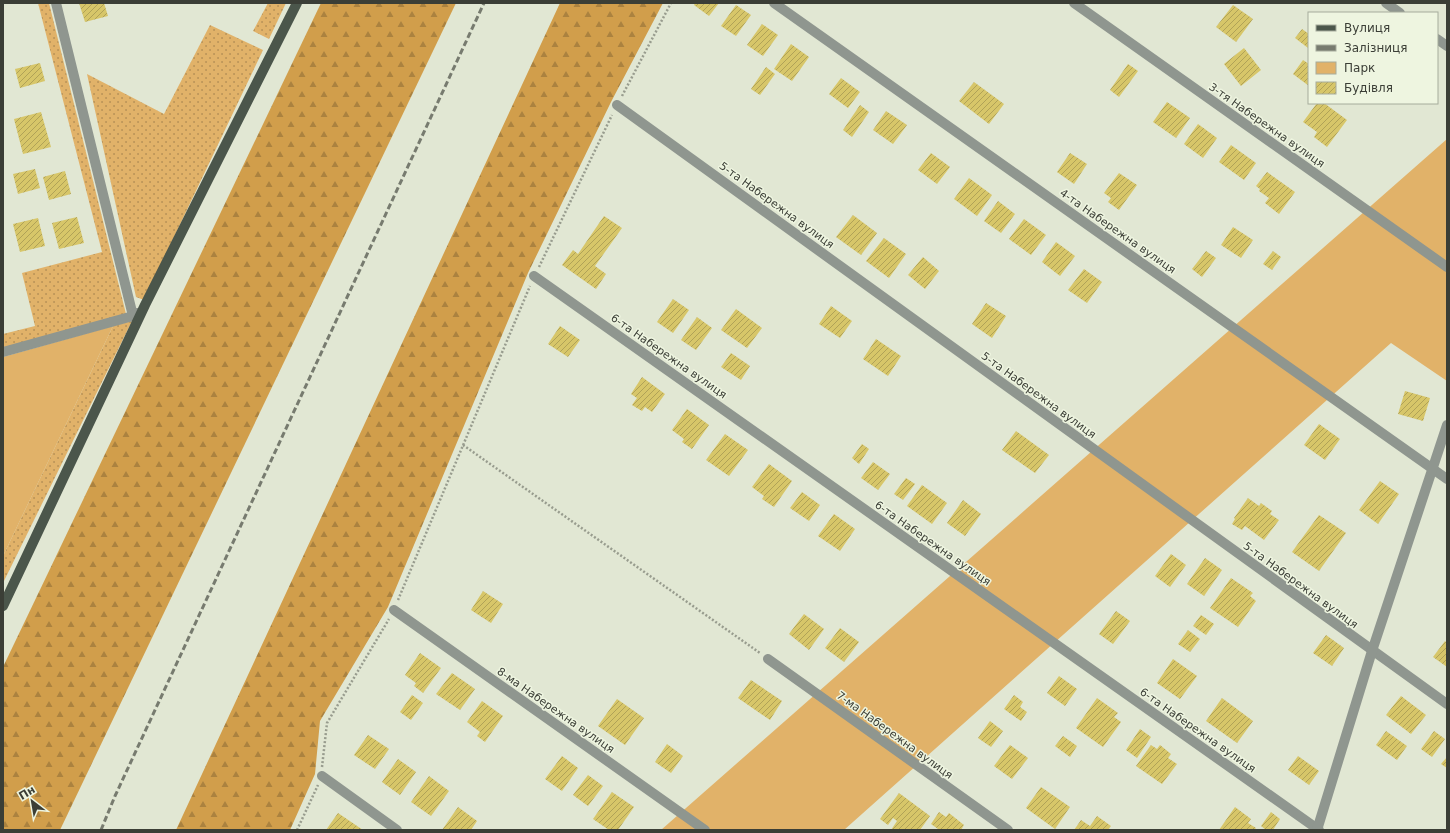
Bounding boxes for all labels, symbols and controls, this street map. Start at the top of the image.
legend [1308,12,1438,104]
text: Вулиця [1344,21,1390,35]
text: Залізниця [1344,41,1407,55]
text: Парк [1344,61,1375,75]
street label: 3-тя Набережна вулиця [1206,80,1327,170]
text: Будівля [1344,81,1393,95]
street label: 5-та Набережна вулиця [717,159,837,251]
street label: 4-та Набережна вулиця [1057,186,1178,276]
street label: 6-та Набережна вулиця [608,311,729,401]
street label: 5-та Набережна вулиця [979,349,1099,441]
street label: 6-та Набережна вулиця [872,498,993,588]
street label: 5-та Набережна вулиця [1241,539,1361,631]
street label: 8-ма Набережна вулиця [494,665,617,756]
street label: 6-та Набережна вулиця [1137,685,1258,775]
street label: 7-ма Набережна вулиця [834,689,955,782]
north arrow [12,781,52,821]
text: Пн [17,783,38,803]

